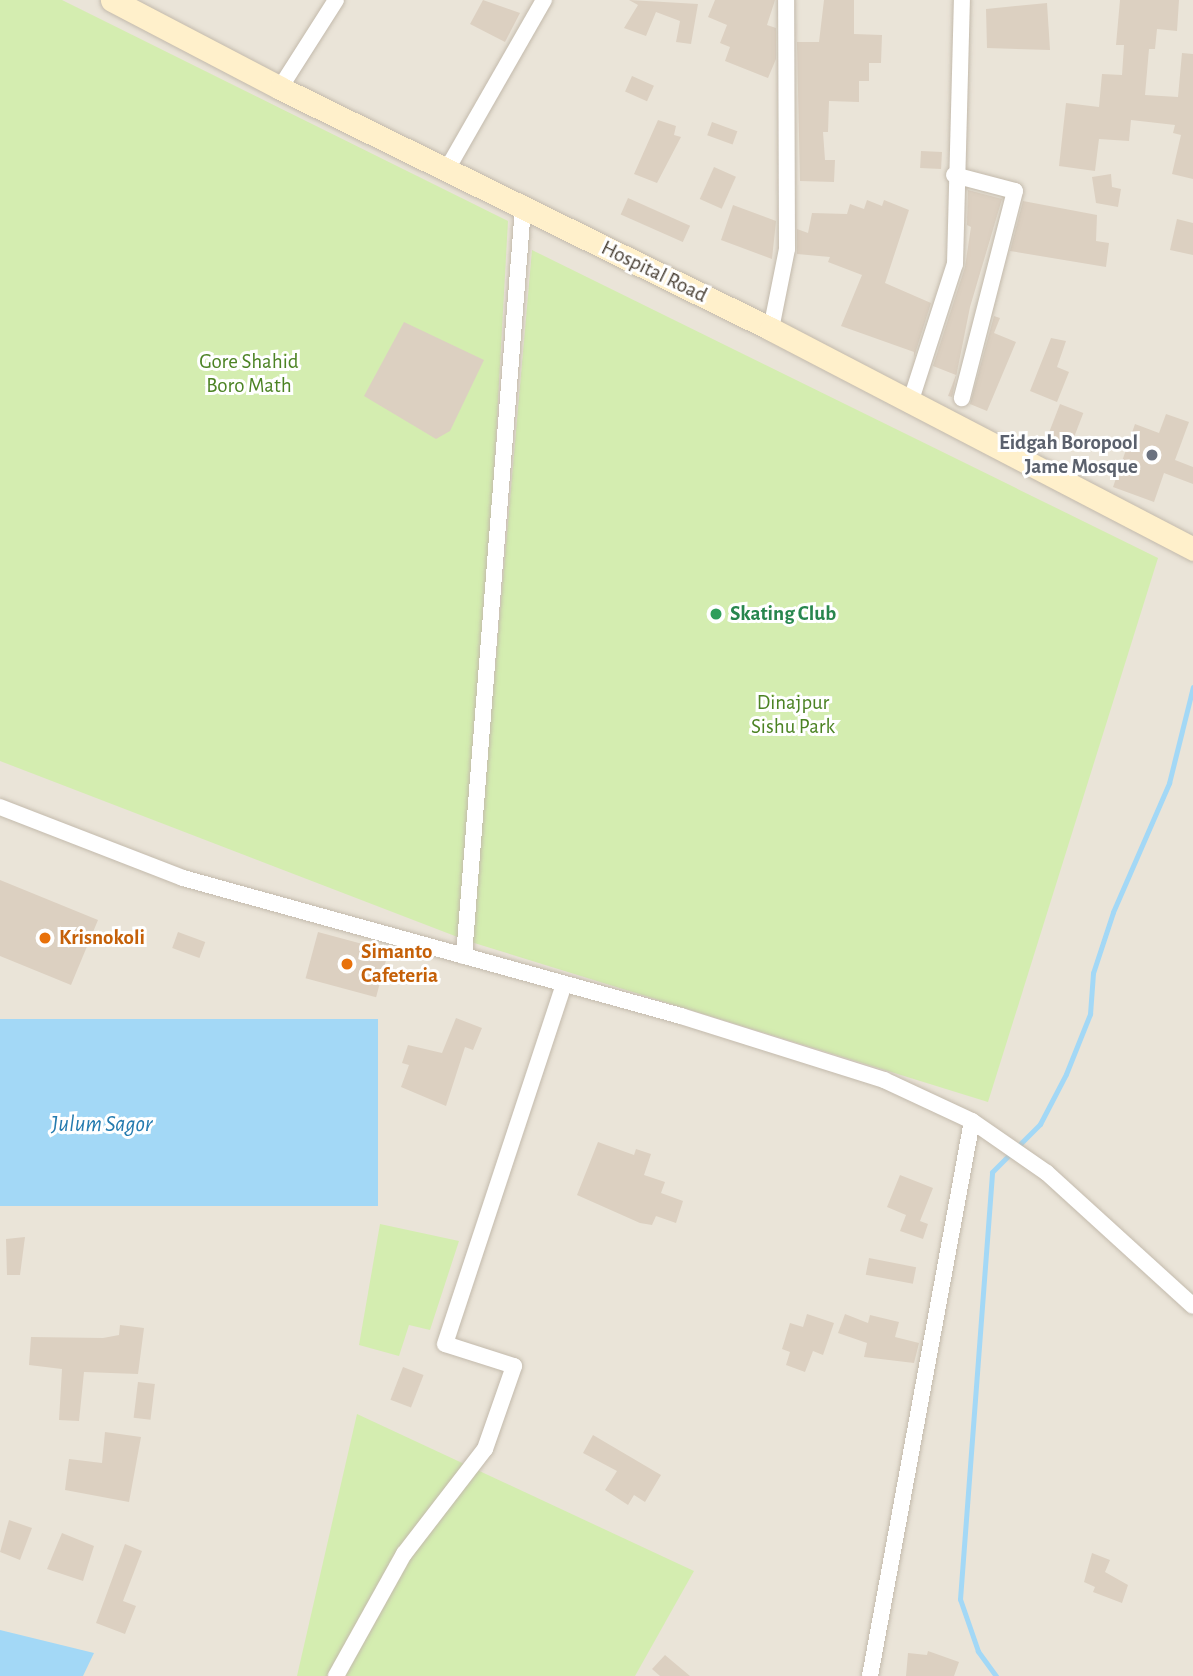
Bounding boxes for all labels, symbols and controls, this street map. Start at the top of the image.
street label: Hospital Road [597,236,711,308]
park label: Gore Shahid Boro Math [199,349,299,399]
place label: Eidgah Boropool Jame Mosque [999,430,1138,480]
marker: Eidgah Boropool Jame Mosque [1144,447,1160,463]
place label: Skating Club [730,601,836,627]
marker: Skating Club [708,606,724,622]
park label: Dinajpur Sishu Park [751,690,835,740]
place label: Krisnokoli [59,925,145,951]
marker: Krisnokoli [37,930,53,946]
place label: Simanto Cafeteria [361,939,438,989]
marker: Simanto Cafeteria [339,956,355,972]
water label: Julum Sagor [52,1111,152,1139]

